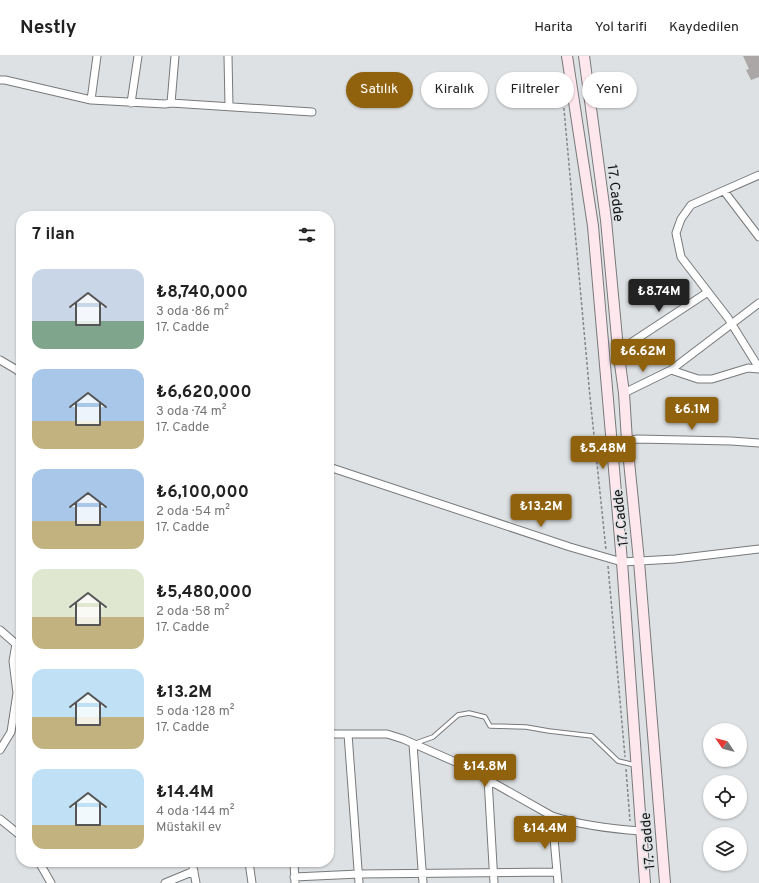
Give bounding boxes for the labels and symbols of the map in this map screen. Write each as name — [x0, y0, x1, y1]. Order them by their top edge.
street label: 17. Cadde — [603, 164, 626, 223]
pin: ₺8.74M — [626, 279, 692, 313]
pin: ₺6.62M — [610, 339, 676, 373]
pin: ₺6.1M — [664, 397, 720, 431]
pin: ₺5.48M — [570, 436, 636, 470]
street label: 17. Cadde — [610, 488, 633, 547]
pin: ₺13.2M — [508, 494, 574, 528]
north arrow — [703, 723, 747, 767]
pin: ₺14.8M — [452, 754, 518, 788]
street label: 17. Cadde — [638, 812, 659, 870]
pin: ₺14.4M — [512, 816, 578, 850]

